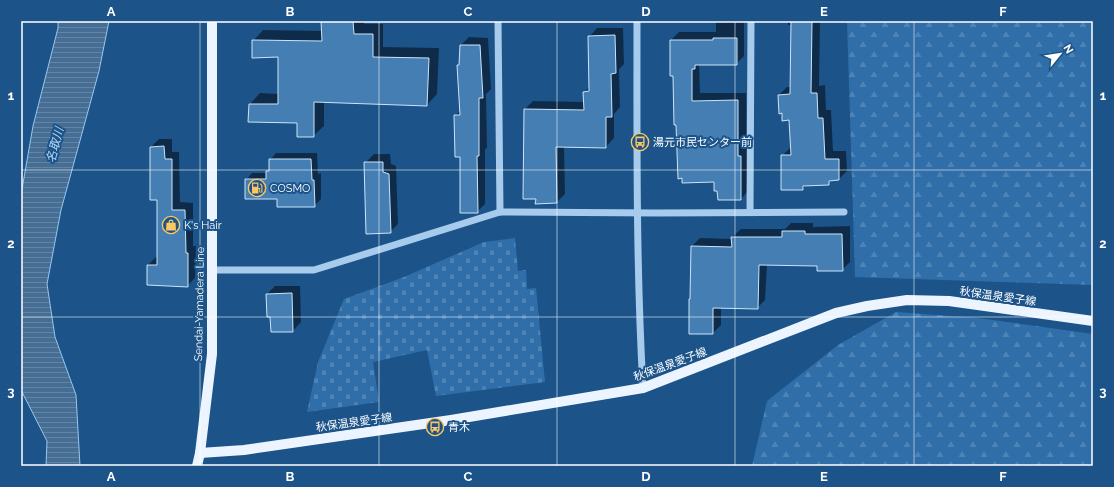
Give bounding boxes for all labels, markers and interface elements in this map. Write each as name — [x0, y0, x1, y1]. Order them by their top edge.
text: A — [107, 4, 116, 19]
text: B — [286, 4, 295, 19]
text: C — [464, 4, 473, 19]
text: D — [641, 4, 651, 19]
text: E — [820, 4, 828, 19]
text: F — [999, 4, 1007, 19]
north arrow — [1040, 34, 1080, 74]
text: N — [1060, 42, 1076, 56]
text: 1 — [8, 88, 15, 103]
text: 1 — [1100, 88, 1107, 103]
water label: 名取川 — [44, 124, 67, 164]
bus stop icon: 湯元市民センター前 — [630, 132, 650, 152]
place label: 湯元市民センター前 — [653, 136, 752, 149]
fuel station icon: COSMO — [247, 178, 267, 198]
place label: COSMO — [270, 182, 310, 195]
shop icon: K's Hair — [161, 215, 181, 235]
place label: K's Hair — [184, 219, 222, 232]
text: 2 — [7, 236, 15, 251]
text: 2 — [1099, 236, 1107, 251]
street label: Sendai-Yamadera Line — [192, 246, 207, 361]
street label: 秋保温泉愛子線 — [959, 285, 1037, 308]
street label: 秋保温泉愛子線 — [632, 345, 709, 384]
text: 3 — [7, 384, 15, 399]
text: 3 — [1099, 384, 1107, 399]
street label: 秋保温泉愛子線 — [315, 411, 393, 434]
bus stop icon: 青木 — [425, 417, 445, 437]
place label: 青木 — [448, 421, 470, 434]
text: A — [107, 469, 116, 484]
text: B — [286, 469, 295, 484]
text: C — [464, 469, 473, 484]
text: D — [641, 469, 651, 484]
text: E — [820, 469, 828, 484]
text: F — [999, 469, 1007, 484]

